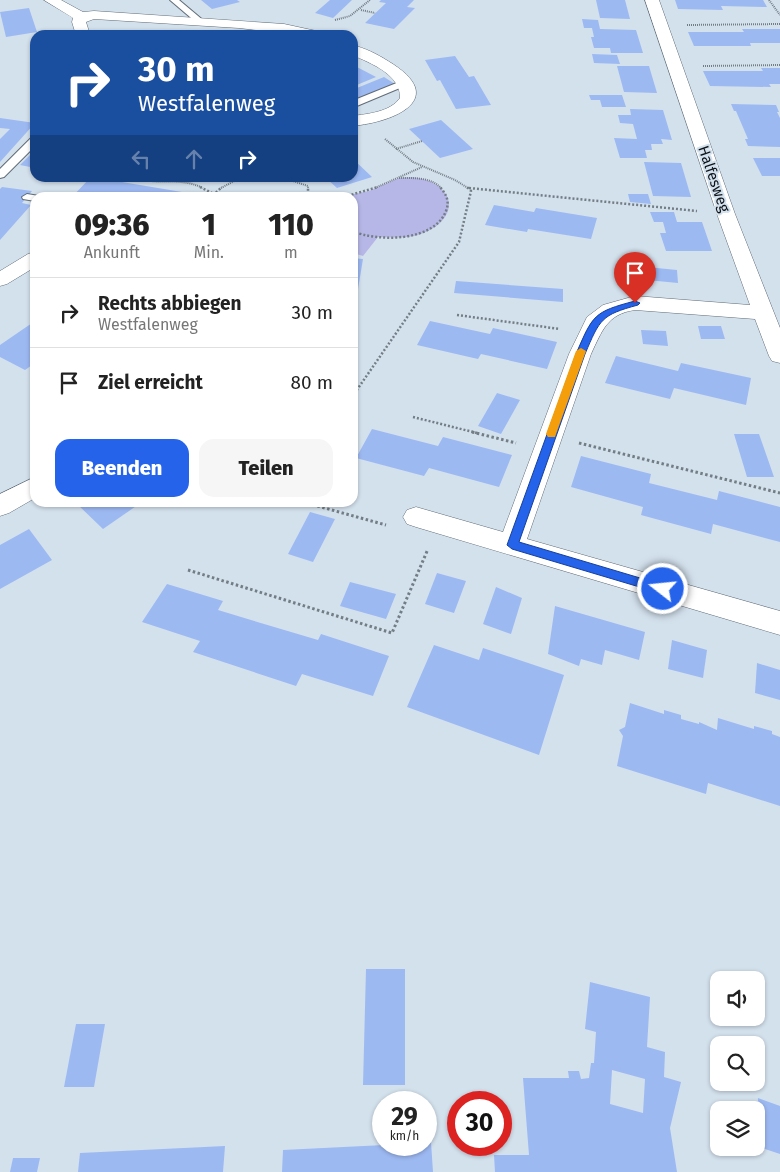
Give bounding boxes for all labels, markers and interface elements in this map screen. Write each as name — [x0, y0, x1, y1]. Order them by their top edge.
text: 30 m — [138, 48, 215, 90]
icon: right — [55, 50, 120, 115]
text: Westfalenweg — [138, 90, 275, 117]
street label: Halfesweg — [694, 143, 734, 215]
icon: left — [127, 145, 155, 173]
icon: ahead — [180, 145, 208, 173]
icon: right — [233, 145, 261, 173]
text: 09:36 — [74, 207, 150, 243]
text: 1 — [202, 207, 216, 243]
text: 110 — [268, 207, 314, 243]
text: Ankunft — [84, 243, 140, 262]
text: Min. — [194, 243, 224, 262]
text: m — [284, 243, 298, 262]
pin — [614, 252, 656, 303]
icon: arrive — [621, 259, 649, 287]
text: Rechts abbiegen — [98, 292, 241, 315]
icon: right — [55, 299, 83, 327]
text: 30 m — [292, 301, 333, 324]
text: Westfalenweg — [98, 315, 198, 334]
icon: arrive — [55, 369, 83, 397]
text: Ziel erreicht — [98, 371, 203, 394]
text: 80 m — [291, 371, 333, 394]
button: Beenden — [55, 439, 189, 497]
button: Teilen — [199, 439, 333, 497]
position arrow — [636, 562, 688, 614]
map controls — [710, 971, 765, 1156]
button: sound — [710, 971, 765, 1026]
button: search — [710, 1036, 765, 1091]
speed limit sign: 30 — [447, 1091, 512, 1156]
button: layers — [710, 1101, 765, 1156]
text: 29 — [391, 1102, 418, 1132]
text: km/h — [390, 1129, 419, 1143]

